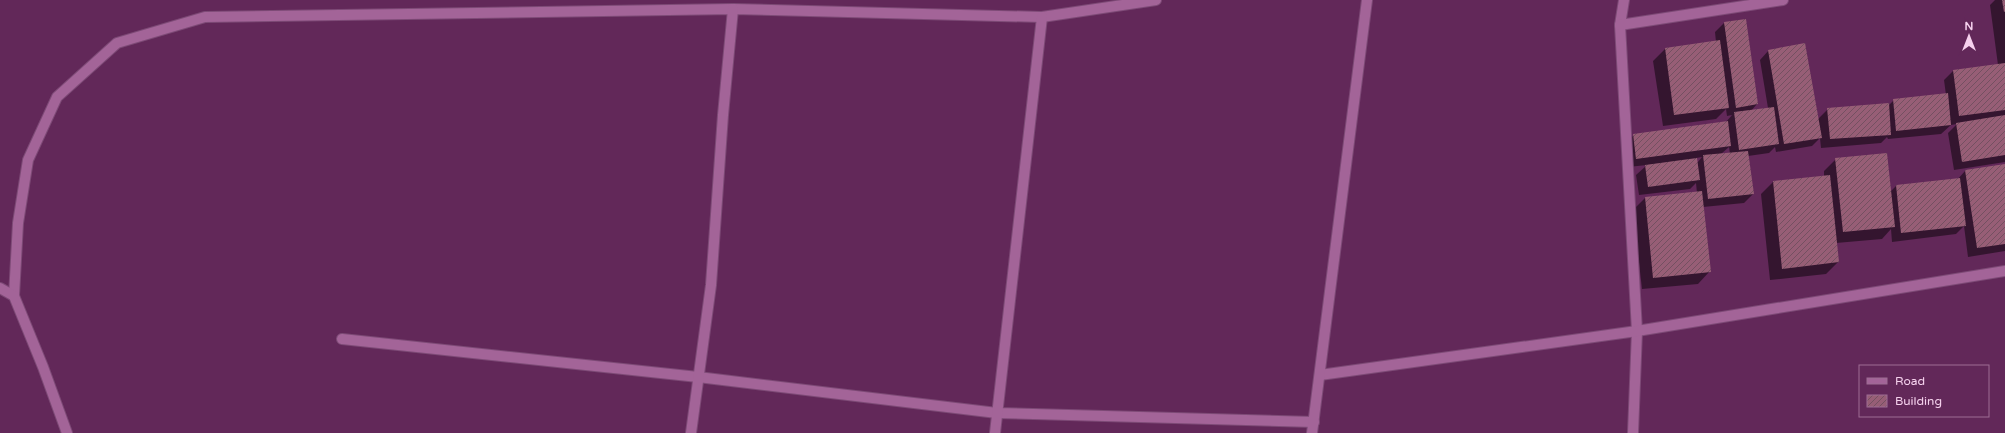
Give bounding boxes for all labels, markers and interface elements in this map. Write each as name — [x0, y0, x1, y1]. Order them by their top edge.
north arrow — [1949, 16, 1989, 56]
text: N — [1965, 20, 1973, 33]
legend — [1859, 365, 1989, 417]
text: Road — [1895, 374, 1925, 388]
text: Building — [1895, 394, 1942, 408]

